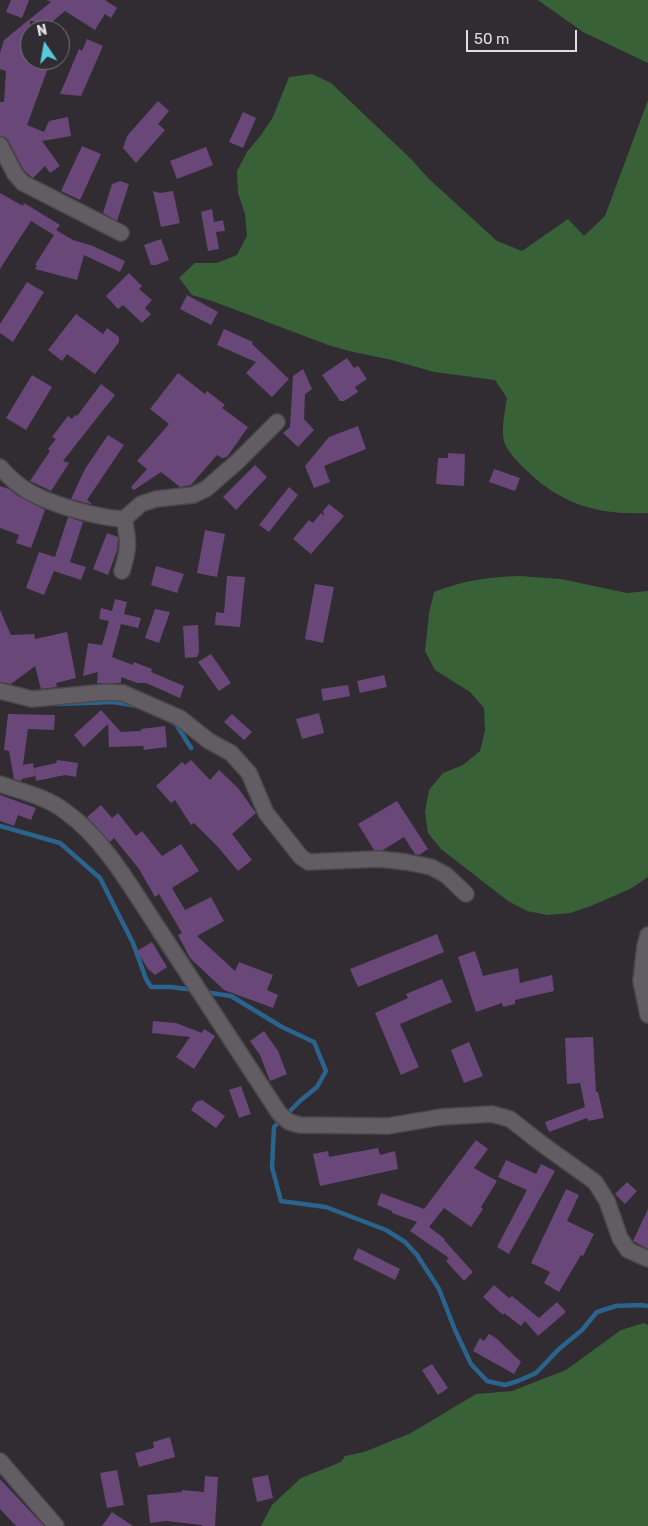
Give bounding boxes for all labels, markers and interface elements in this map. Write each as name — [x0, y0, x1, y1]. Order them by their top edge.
north arrow — [20, 20, 70, 70]
scale bar — [468, 20, 579, 52]
text: N — [35, 21, 49, 40]
text: 50 m — [474, 30, 509, 48]

